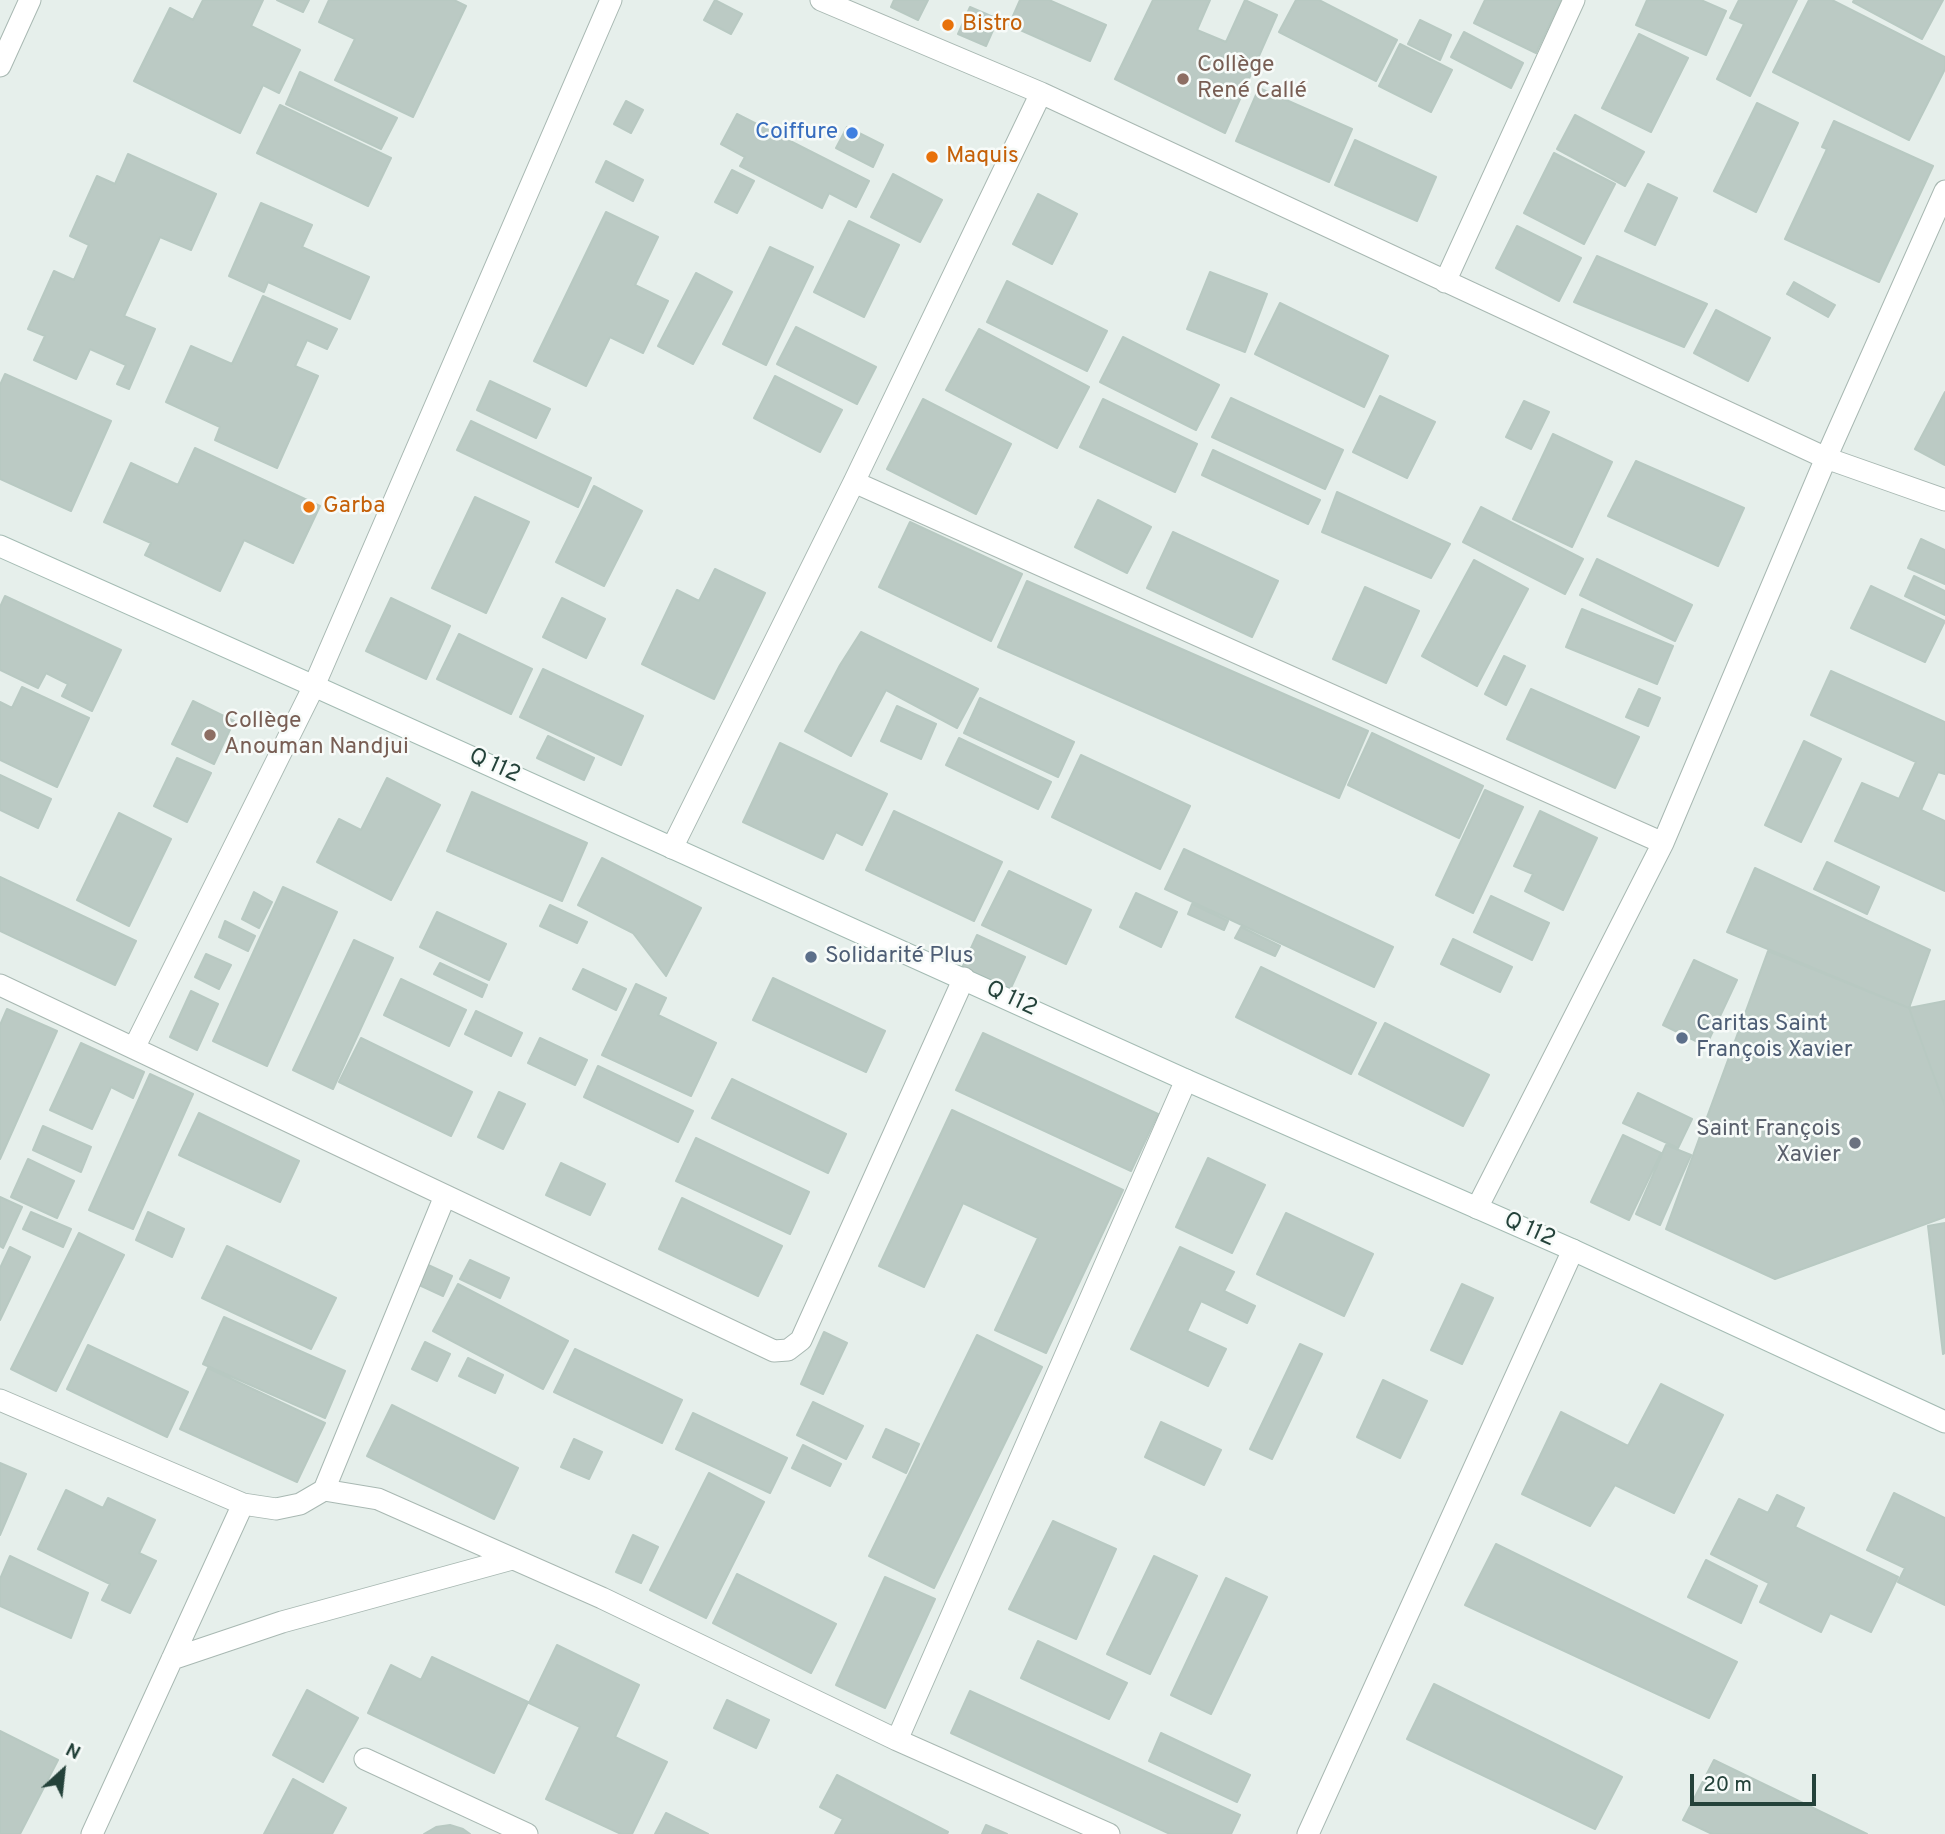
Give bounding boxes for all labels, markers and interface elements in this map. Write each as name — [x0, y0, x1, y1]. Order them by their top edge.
place label: Bistro — [962, 11, 1022, 39]
marker: Bistro — [940, 17, 956, 33]
place label: Collège René Callé — [1197, 52, 1307, 106]
marker: Collège René Callé — [1175, 71, 1191, 87]
place label: Coiffure — [755, 119, 838, 147]
marker: Coiffure — [844, 125, 860, 141]
place label: Maquis — [946, 143, 1019, 171]
marker: Maquis — [924, 149, 940, 165]
place label: Garba — [323, 493, 385, 521]
marker: Garba — [301, 499, 317, 515]
place label: Collège Anouman Nandjui — [224, 708, 409, 762]
marker: Collège Anouman Nandjui — [202, 727, 218, 743]
street label: Q 112 — [464, 744, 524, 790]
place label: Solidarité Plus — [825, 943, 974, 971]
marker: Solidarité Plus — [803, 949, 819, 965]
street label: Q 112 — [981, 976, 1041, 1024]
place label: Caritas Saint François Xavier — [1696, 1011, 1853, 1065]
marker: Caritas Saint François Xavier — [1674, 1030, 1690, 1046]
place label: Saint François Xavier — [1696, 1116, 1841, 1170]
marker: Saint François Xavier — [1847, 1135, 1863, 1151]
street label: Q 112 — [1499, 1208, 1559, 1254]
north arrow — [28, 1736, 98, 1806]
text: N — [61, 1738, 84, 1766]
scale bar — [1693, 1760, 1819, 1804]
text: 20 m — [1703, 1772, 1752, 1799]

